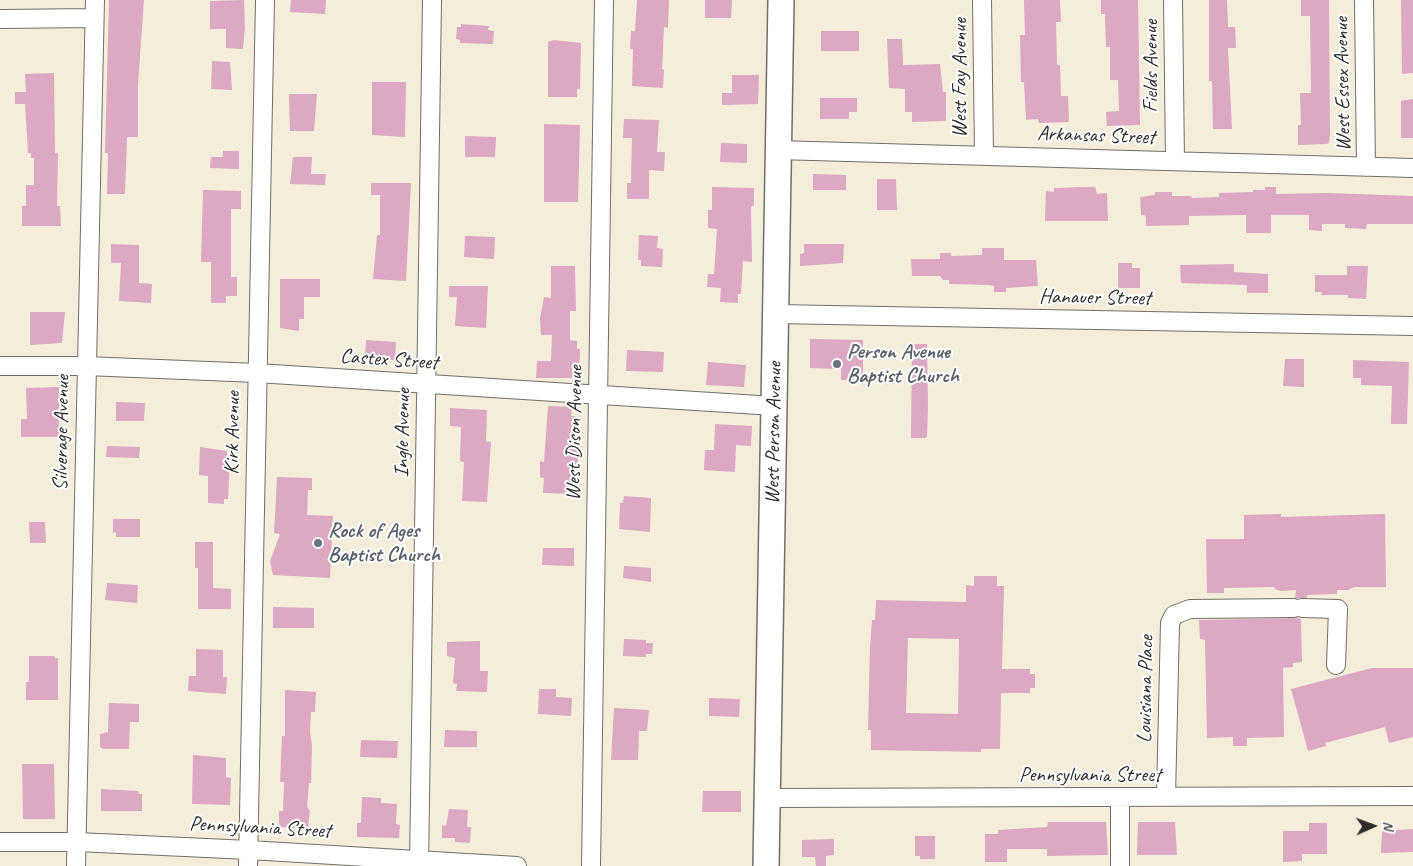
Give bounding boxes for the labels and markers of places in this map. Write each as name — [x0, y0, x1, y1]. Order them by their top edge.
place label: Person Avenue Baptist Church — [847, 339, 959, 389]
marker: Person Avenue Baptist Church — [831, 358, 843, 370]
place label: Rock of Ages Baptist Church — [328, 518, 440, 568]
marker: Rock of Ages Baptist Church — [312, 537, 324, 549]

